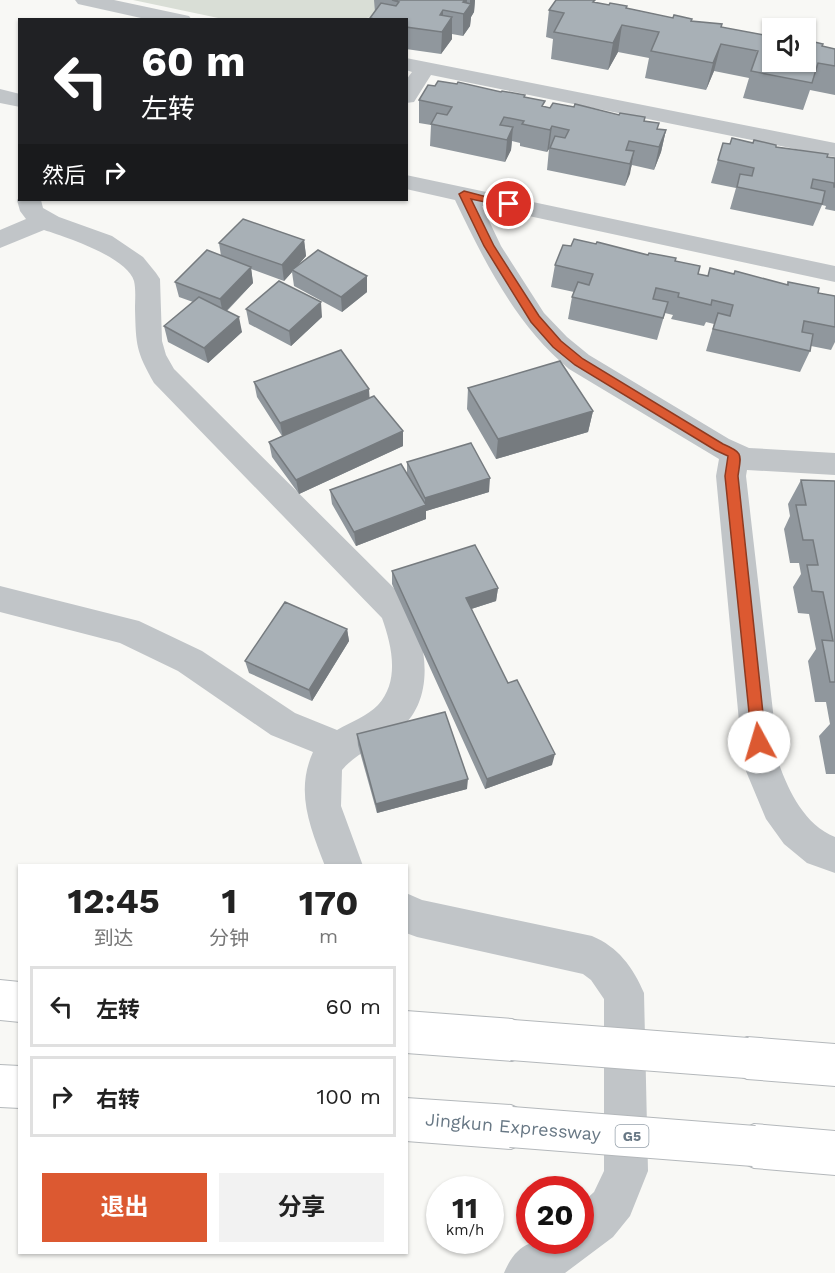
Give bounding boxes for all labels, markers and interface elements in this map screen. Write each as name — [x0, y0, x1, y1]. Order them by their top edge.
map controls — [762, 18, 816, 72]
button: sound — [762, 18, 816, 72]
text: 60 m — [141, 37, 245, 86]
icon: left — [42, 42, 120, 120]
text: 左转 — [141, 93, 195, 125]
icon: right — [98, 156, 131, 189]
text: 然后 — [42, 163, 86, 188]
pin — [483, 178, 534, 229]
icon: arrive — [492, 187, 525, 220]
position arrow — [727, 710, 791, 774]
text: 12:45 — [68, 880, 160, 922]
text: 1 — [221, 880, 237, 922]
text: 170 — [299, 882, 358, 924]
text: m — [319, 924, 338, 948]
text: 到达 — [94, 926, 134, 950]
text: 分钟 — [209, 926, 249, 950]
icon: left — [45, 990, 78, 1023]
text: 60 m — [325, 994, 381, 1019]
text: 左转 — [96, 997, 140, 1022]
icon: right — [45, 1080, 78, 1113]
text: 100 m — [317, 1084, 381, 1109]
text: 右转 — [96, 1087, 140, 1112]
street label: Jingkun Expressway — [424, 1108, 602, 1145]
road number: G5 — [616, 1125, 648, 1147]
button: 退出 — [42, 1173, 207, 1242]
button: 分享 — [219, 1173, 384, 1242]
speed limit sign: 20 — [516, 1176, 594, 1254]
text: 11 — [452, 1190, 478, 1225]
text: km/h — [446, 1221, 484, 1239]

